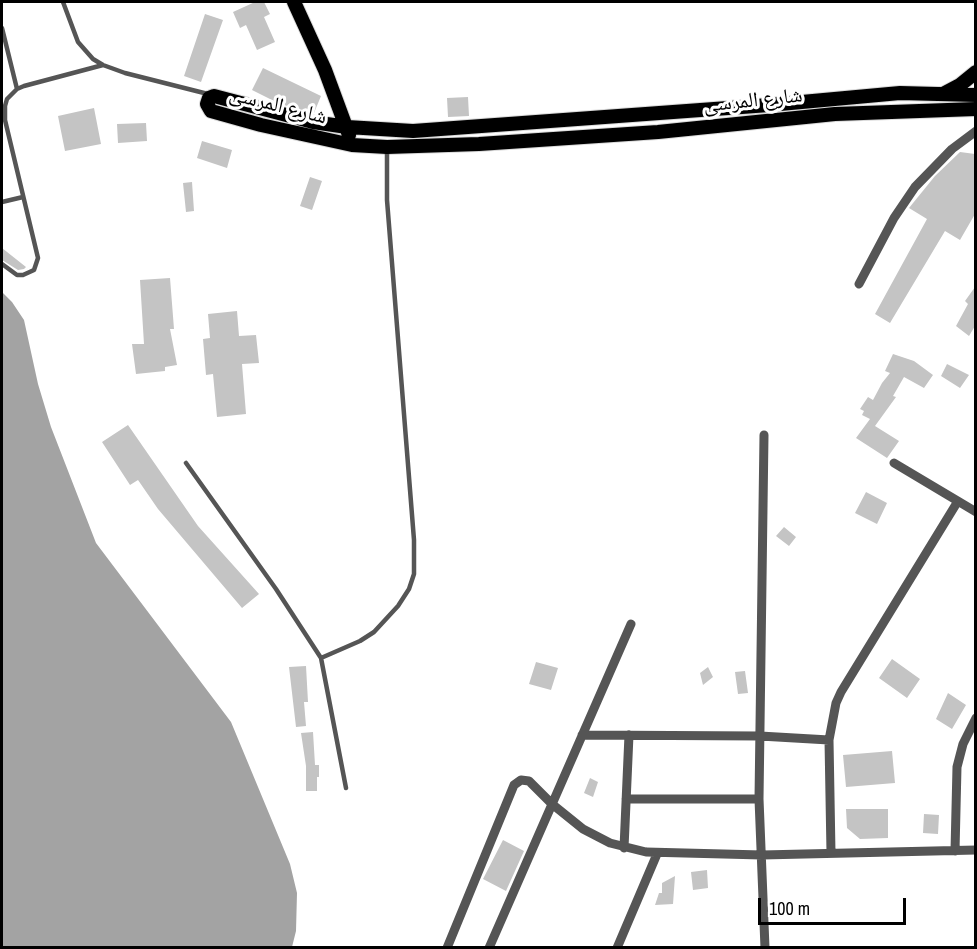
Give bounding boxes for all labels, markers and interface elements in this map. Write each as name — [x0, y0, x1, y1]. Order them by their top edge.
street label: شارع المرسى — [227, 82, 329, 130]
street label: شارع المرسى — [702, 83, 804, 119]
scale bar — [761, 886, 910, 924]
text: 100 m — [769, 896, 810, 921]

